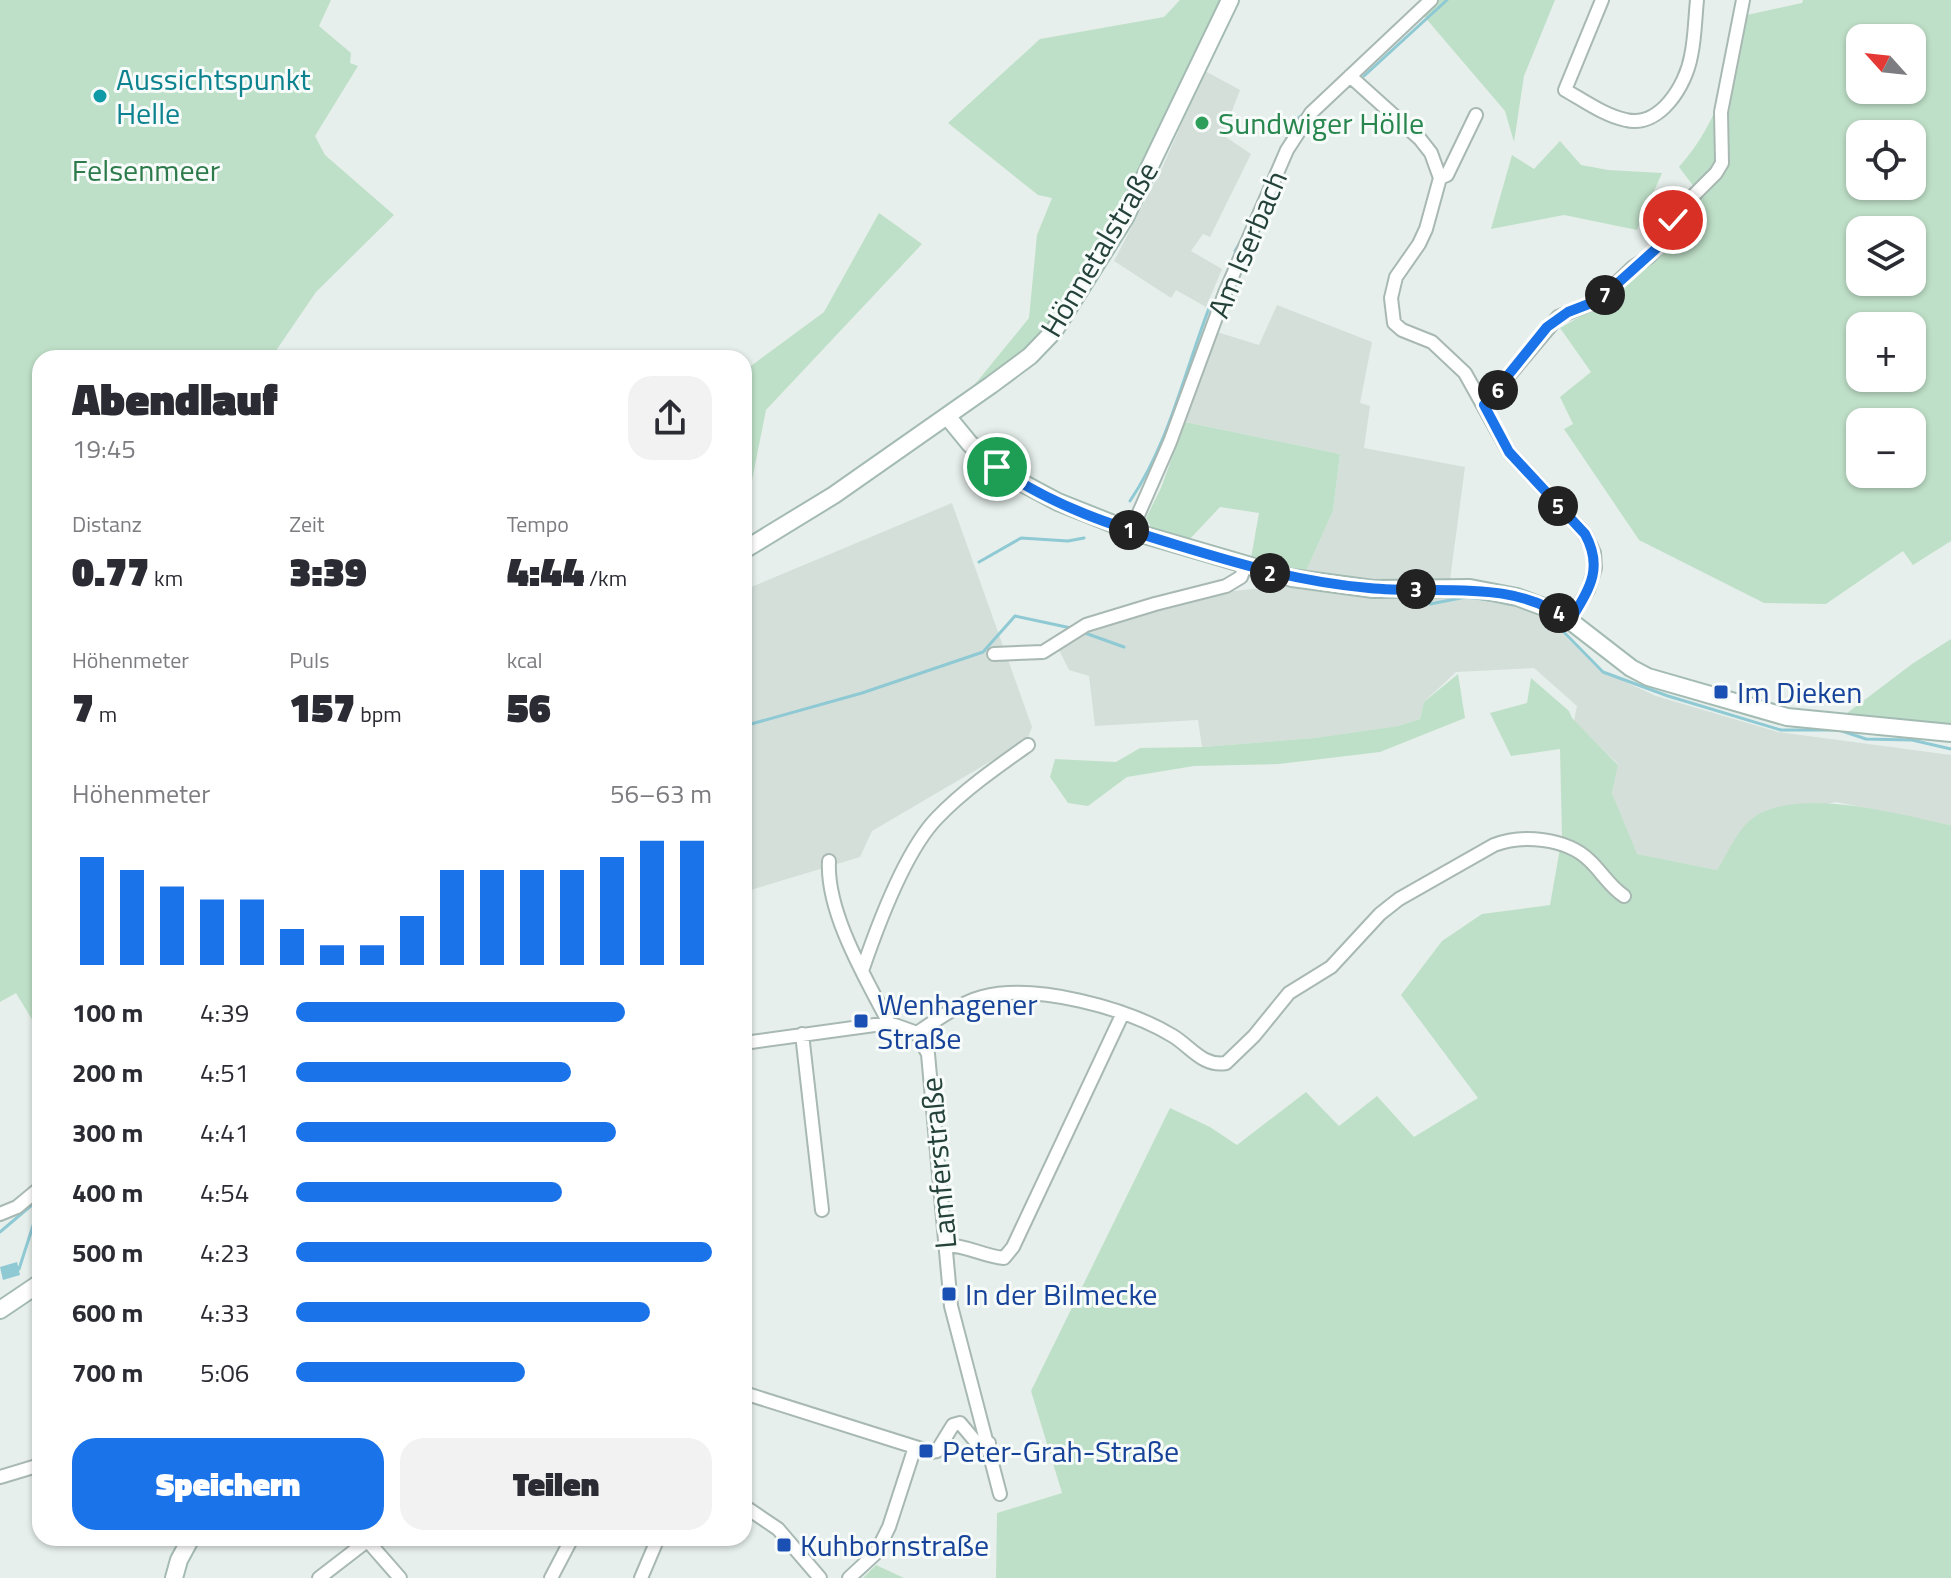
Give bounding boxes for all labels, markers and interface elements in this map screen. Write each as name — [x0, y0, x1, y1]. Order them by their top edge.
north arrow — [1846, 24, 1926, 104]
map controls — [1846, 24, 1926, 488]
place label: Aussichtspunkt Helle — [116, 56, 311, 136]
marker: Aussichtspunkt Helle — [91, 87, 109, 105]
place label: Sundwiger Hölle — [1218, 100, 1424, 146]
marker: Sundwiger Hölle — [1193, 114, 1211, 132]
button: locate — [1846, 120, 1926, 200]
park label: Felsenmeer — [72, 147, 220, 193]
street label: Hönnetalstraße — [1028, 152, 1170, 346]
street label: Am Iserbach — [1195, 163, 1299, 325]
pin — [1639, 186, 1707, 254]
icon: check — [1651, 198, 1695, 242]
button: layers — [1846, 216, 1926, 296]
pin: 7 — [1585, 275, 1625, 315]
text: 7 — [1599, 278, 1611, 312]
button: + — [1846, 312, 1926, 392]
text: Abendlauf — [72, 365, 278, 432]
pin: 6 — [1478, 370, 1518, 410]
text: 6 — [1492, 373, 1504, 407]
button: share — [628, 376, 712, 460]
button: − — [1846, 408, 1926, 488]
text: 19:45 — [72, 429, 136, 468]
pin — [963, 433, 1031, 501]
icon: arrive — [975, 445, 1019, 489]
pin: 5 — [1538, 486, 1578, 526]
text: 5 — [1552, 489, 1564, 523]
text: Distanz — [72, 507, 142, 541]
text: Zeit — [289, 507, 325, 541]
text: Tempo — [507, 507, 569, 541]
pin: 1 — [1109, 510, 1149, 550]
text: 1 — [1123, 513, 1135, 547]
text: 0.77 — [72, 541, 149, 602]
text: 3:39 — [289, 541, 367, 602]
text: 4:44 — [507, 541, 584, 602]
pin: 2 — [1250, 553, 1290, 593]
text: 2 — [1264, 556, 1276, 590]
text: km — [149, 561, 183, 595]
text: /km — [584, 561, 627, 595]
pin: 3 — [1396, 569, 1436, 609]
text: 3 — [1410, 572, 1422, 606]
pin: 4 — [1539, 593, 1579, 633]
text: 4 — [1553, 596, 1565, 630]
text: Höhenmeter — [72, 643, 189, 677]
text: Puls — [289, 643, 329, 677]
text: kcal — [507, 643, 543, 677]
place label: Im Dieken — [1737, 669, 1862, 715]
text: 7 — [72, 677, 94, 738]
text: 157 — [289, 677, 355, 738]
text: 56 — [507, 677, 551, 738]
marker: Im Dieken — [1712, 683, 1730, 701]
text: m — [94, 697, 117, 731]
text: bpm — [355, 697, 402, 731]
text: Höhenmeter — [72, 774, 210, 813]
text: 56–63 m — [610, 774, 712, 813]
place label: Wenhagener Straße — [877, 981, 1038, 1061]
text: 100 m — [72, 993, 143, 1032]
text: 4:39 — [200, 993, 249, 1032]
marker: Wenhagener Straße — [852, 1012, 870, 1030]
text: 200 m — [72, 1053, 143, 1092]
text: 4:51 — [200, 1053, 249, 1092]
street label: Lamferstraße — [908, 1075, 968, 1251]
text: 300 m — [72, 1113, 143, 1152]
text: 4:41 — [200, 1113, 249, 1152]
text: 400 m — [72, 1173, 143, 1212]
text: 4:54 — [200, 1173, 249, 1212]
text: 500 m — [72, 1233, 143, 1272]
text: 4:23 — [200, 1233, 249, 1272]
place label: In der Bilmecke — [965, 1271, 1158, 1317]
marker: In der Bilmecke — [940, 1285, 958, 1303]
text: 600 m — [72, 1293, 143, 1332]
text: 4:33 — [200, 1293, 249, 1332]
text: 700 m — [72, 1353, 143, 1392]
text: 5:06 — [200, 1353, 249, 1392]
place label: Peter-Grah-Straße — [942, 1428, 1179, 1474]
button: Speichern — [72, 1438, 384, 1530]
button: Teilen — [400, 1438, 712, 1530]
marker: Peter-Grah-Straße — [917, 1442, 935, 1460]
place label: Kuhbornstraße — [800, 1522, 989, 1568]
marker: Kuhbornstraße — [775, 1536, 793, 1554]

